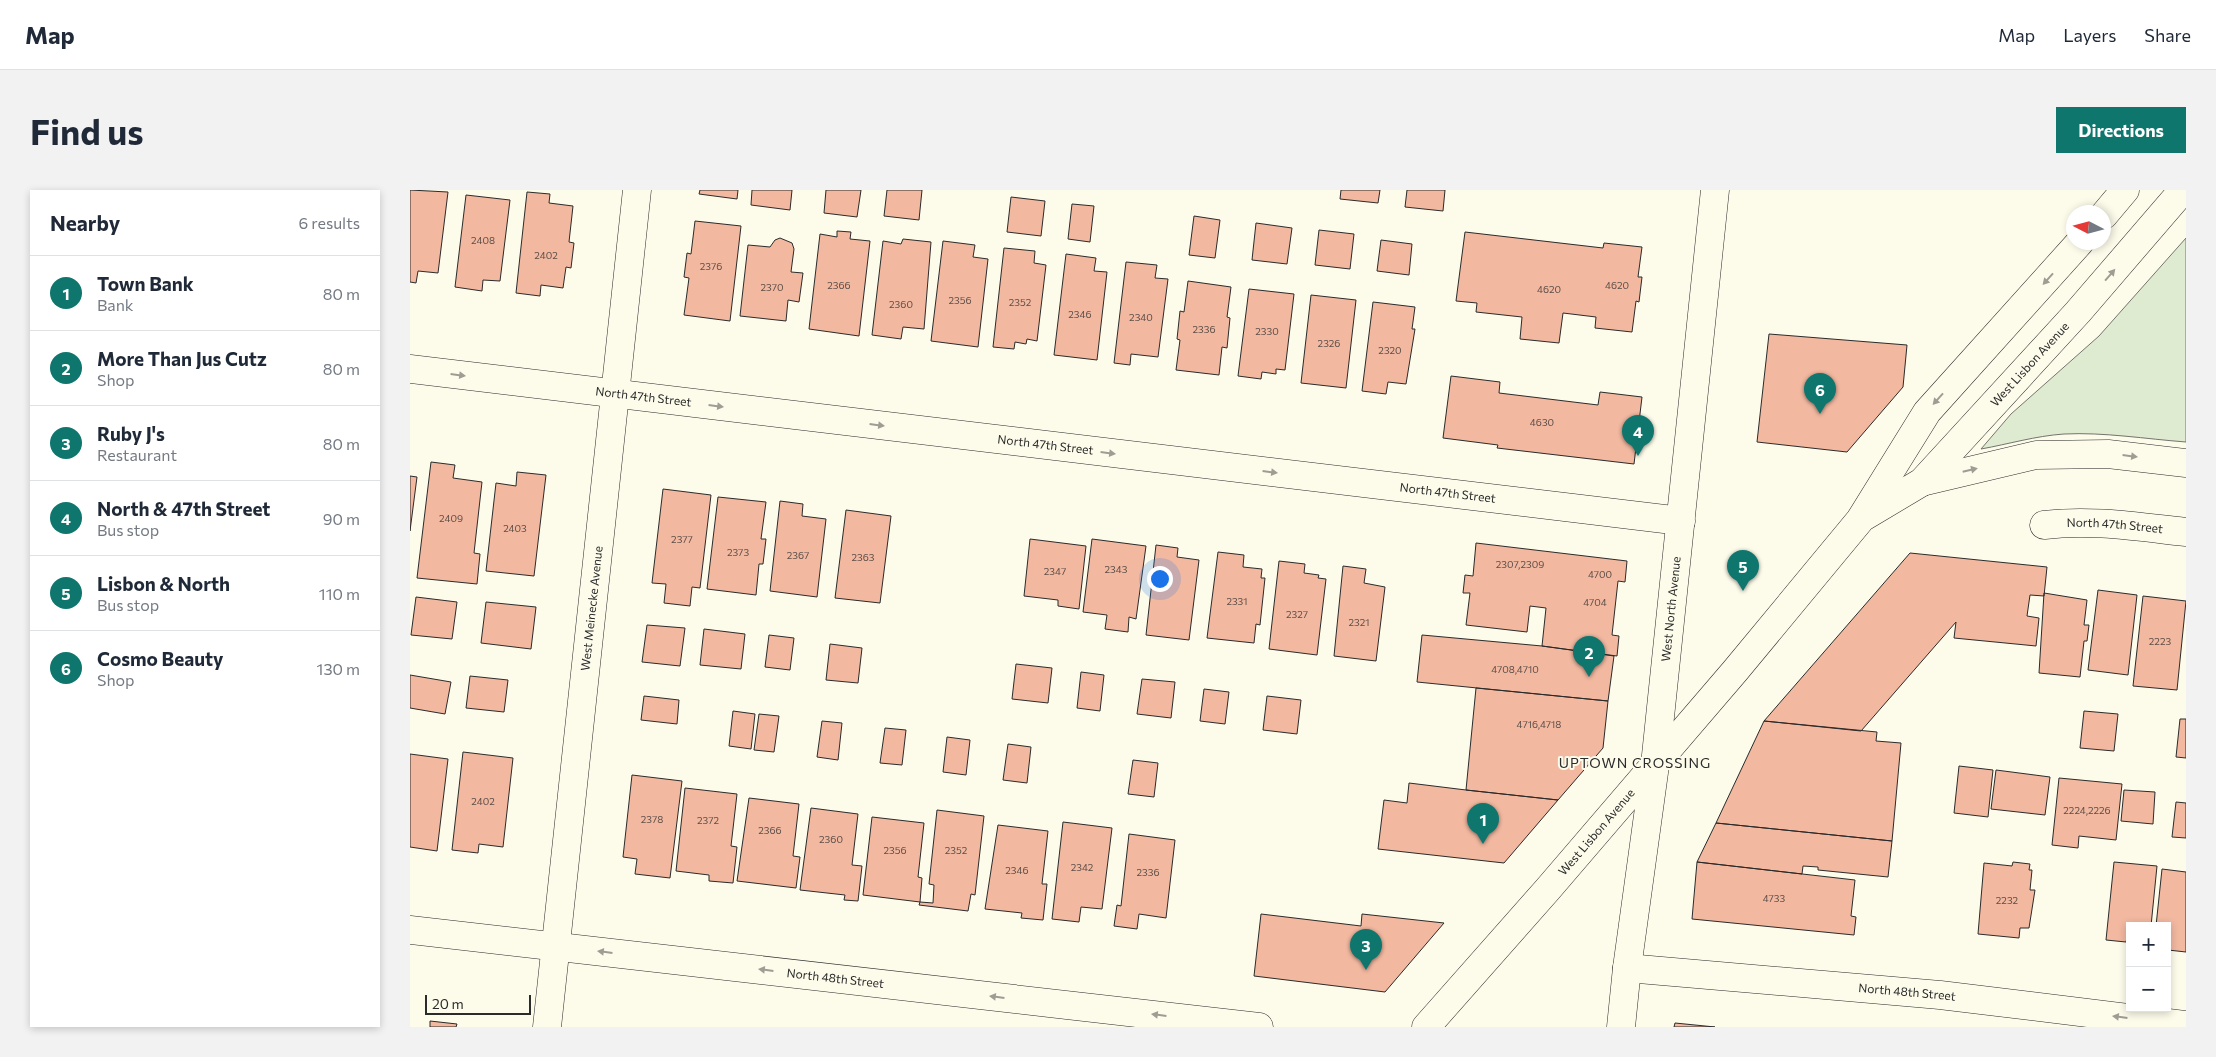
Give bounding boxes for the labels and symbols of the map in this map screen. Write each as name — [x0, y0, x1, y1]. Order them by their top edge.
north arrow — [2066, 205, 2111, 250]
house number: 2408 — [471, 234, 495, 246]
house number: 2402 — [534, 249, 558, 261]
house number: 2376 — [700, 260, 722, 272]
one-way arrow — [2104, 268, 2115, 281]
one-way arrow — [2042, 273, 2054, 285]
house number: 2366 — [827, 279, 851, 291]
house number: 4620 — [1605, 279, 1629, 291]
house number: 2370 — [761, 281, 784, 293]
house number: 4620 — [1537, 283, 1561, 295]
house number: 2356 — [948, 294, 972, 306]
house number: 2352 — [1009, 296, 1032, 308]
house number: 2360 — [889, 298, 913, 310]
house number: 2346 — [1068, 308, 1092, 320]
house number: 2340 — [1129, 311, 1153, 323]
street label: West Lisbon Avenue — [1987, 319, 2071, 409]
house number: 2336 — [1193, 323, 1216, 335]
house number: 2330 — [1255, 325, 1279, 337]
house number: 2326 — [1318, 337, 1340, 349]
house number: 2320 — [1378, 344, 1402, 356]
one-way arrow — [451, 371, 467, 379]
pin: 6 — [1804, 373, 1836, 414]
street label: North 47th Street — [595, 383, 692, 409]
one-way arrow — [1933, 393, 1944, 406]
one-way arrow — [708, 402, 724, 410]
pin: 4 — [1622, 415, 1654, 456]
house number: 4630 — [1530, 416, 1554, 428]
one-way arrow — [870, 421, 886, 429]
street label: North 47th Street — [997, 431, 1094, 457]
one-way arrow — [1101, 449, 1117, 457]
one-way arrow — [2123, 452, 2139, 460]
one-way arrow — [1962, 466, 1977, 474]
one-way arrow — [1262, 468, 1278, 476]
street label: North 47th Street — [1399, 479, 1497, 505]
house number: 2409 — [439, 512, 463, 524]
street label: North 47th Street — [2066, 515, 2164, 535]
house number: 2403 — [503, 522, 527, 534]
house number: 2377 — [671, 533, 693, 545]
street label: West Meinecke Avenue — [577, 545, 605, 671]
house number: 2373 — [727, 546, 749, 558]
house number: 2367 — [787, 549, 809, 561]
pin: 5 — [1727, 550, 1759, 591]
house number: 2363 — [852, 551, 875, 563]
street label: West North Avenue — [1658, 556, 1683, 662]
house number: 2307,2309 — [1496, 558, 1544, 570]
house number: 2343 — [1105, 563, 1128, 575]
house number: 2347 — [1044, 565, 1066, 577]
your location — [1147, 566, 1173, 592]
house number: 4700 — [1588, 568, 1612, 580]
house number: 2331 — [1226, 595, 1248, 607]
house number: 4704 — [1583, 596, 1607, 608]
house number: 2327 — [1286, 608, 1308, 620]
house number: 2321 — [1348, 616, 1370, 628]
house number: 2223 — [2149, 635, 2171, 647]
pin: 2 — [1573, 636, 1605, 677]
house number: 4708,4710 — [1491, 663, 1539, 675]
house number: 4716,4718 — [1517, 718, 1561, 730]
district label: UPTOWN CROSSING — [1559, 754, 1711, 771]
street label: West Lisbon Avenue — [1555, 785, 1637, 878]
house number: 2402 — [471, 795, 495, 807]
pin: 1 — [1467, 803, 1499, 844]
house number: 2224,2226 — [2063, 804, 2111, 816]
house number: 2378 — [641, 813, 663, 825]
house number: 2372 — [697, 814, 719, 826]
house number: 2366 — [758, 824, 782, 836]
house number: 2360 — [819, 833, 843, 845]
house number: 2356 — [883, 844, 907, 856]
house number: 2352 — [945, 844, 968, 856]
house number: 2342 — [1071, 861, 1094, 873]
house number: 2346 — [1005, 864, 1029, 876]
house number: 2336 — [1137, 866, 1160, 878]
house number: 4733 — [1763, 892, 1786, 904]
house number: 2232 — [1996, 894, 2019, 906]
pin: 3 — [1350, 929, 1382, 970]
one-way arrow — [597, 948, 613, 956]
street label: North 48th Street — [786, 965, 885, 990]
one-way arrow — [758, 966, 774, 974]
street label: North 48th Street — [1858, 980, 1957, 1003]
scale bar — [425, 992, 531, 1015]
one-way arrow — [989, 993, 1005, 1001]
one-way arrow — [1150, 1011, 1166, 1019]
one-way arrow — [2112, 1013, 2128, 1021]

